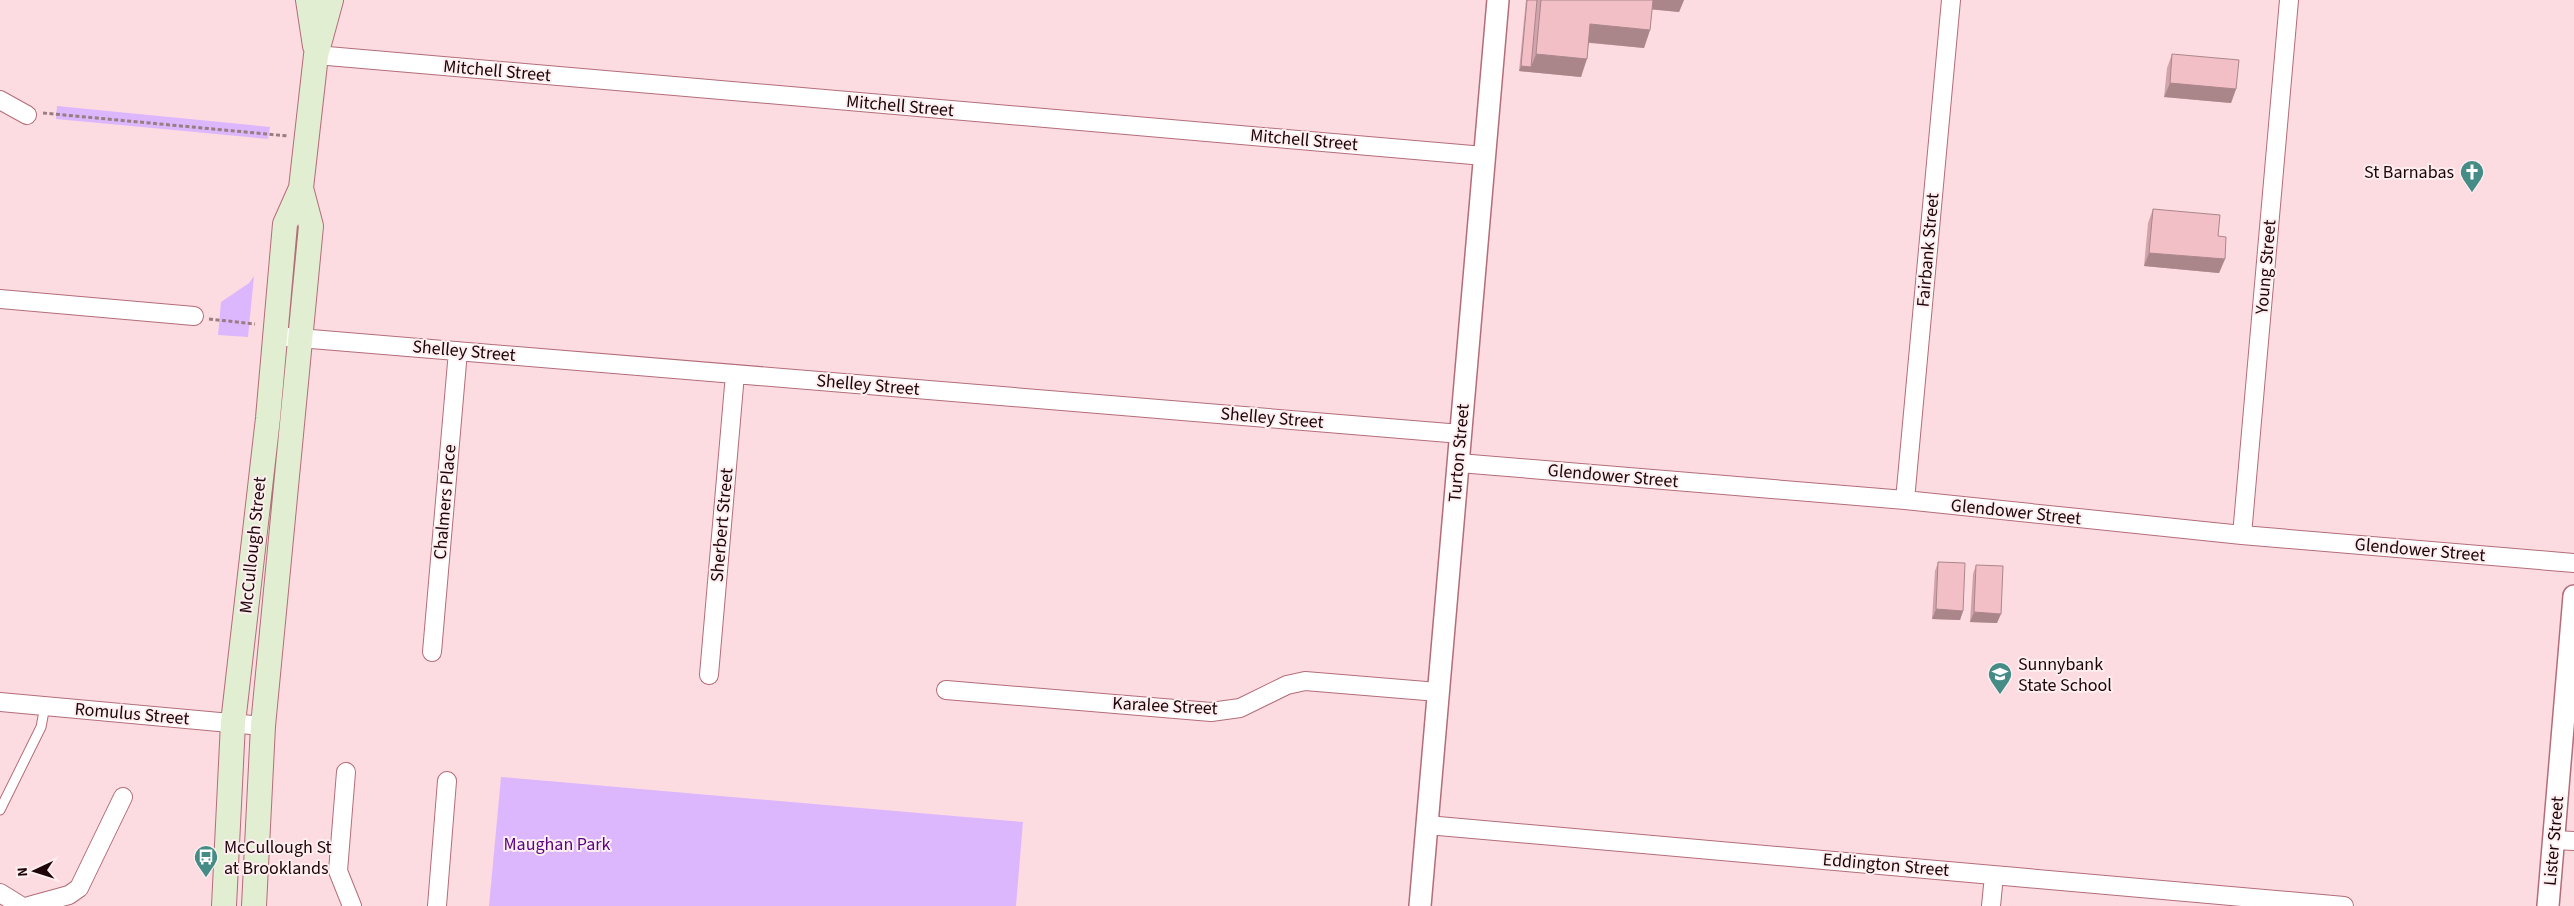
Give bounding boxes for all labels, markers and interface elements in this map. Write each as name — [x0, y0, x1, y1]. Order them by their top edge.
street label: Mitchell Street — [442, 54, 552, 88]
street label: Mitchell Street — [845, 89, 955, 123]
street label: Mitchell Street — [1249, 123, 1359, 157]
church icon: St Barnabas — [2459, 159, 2485, 193]
place label: St Barnabas — [2364, 160, 2454, 185]
street label: Fairbank Street — [1911, 192, 1945, 308]
street label: Young Street — [2249, 219, 2283, 316]
street label: Shelley Street — [411, 334, 517, 368]
street label: Shelley Street — [815, 368, 921, 402]
street label: Shelley Street — [1219, 401, 1325, 435]
street label: Turton Street — [1442, 403, 1476, 503]
street label: Chalmers Place — [428, 443, 462, 561]
street label: Glendower Street — [1547, 458, 1679, 494]
street label: Sherbert Street — [705, 467, 739, 583]
street label: McCullough Street — [233, 475, 273, 615]
street label: Glendower Street — [1950, 493, 2082, 531]
street label: Glendower Street — [2354, 532, 2486, 568]
place label: Sunnybank State School — [2018, 652, 2112, 698]
school or university icon: Sunnybank State School — [1987, 661, 2013, 695]
street label: Karalee Street — [1112, 691, 1218, 721]
street label: Romulus Street — [74, 697, 190, 731]
street label: Lister Street — [2538, 795, 2570, 887]
park label: Maughan Park — [504, 832, 611, 857]
place label: McCullough St at Brooklands — [224, 835, 332, 881]
bus stop icon: McCullough St at Brooklands — [193, 844, 219, 878]
north arrow — [10, 846, 60, 896]
street label: Eddington Street — [1822, 847, 1950, 883]
text: N — [13, 866, 33, 877]

